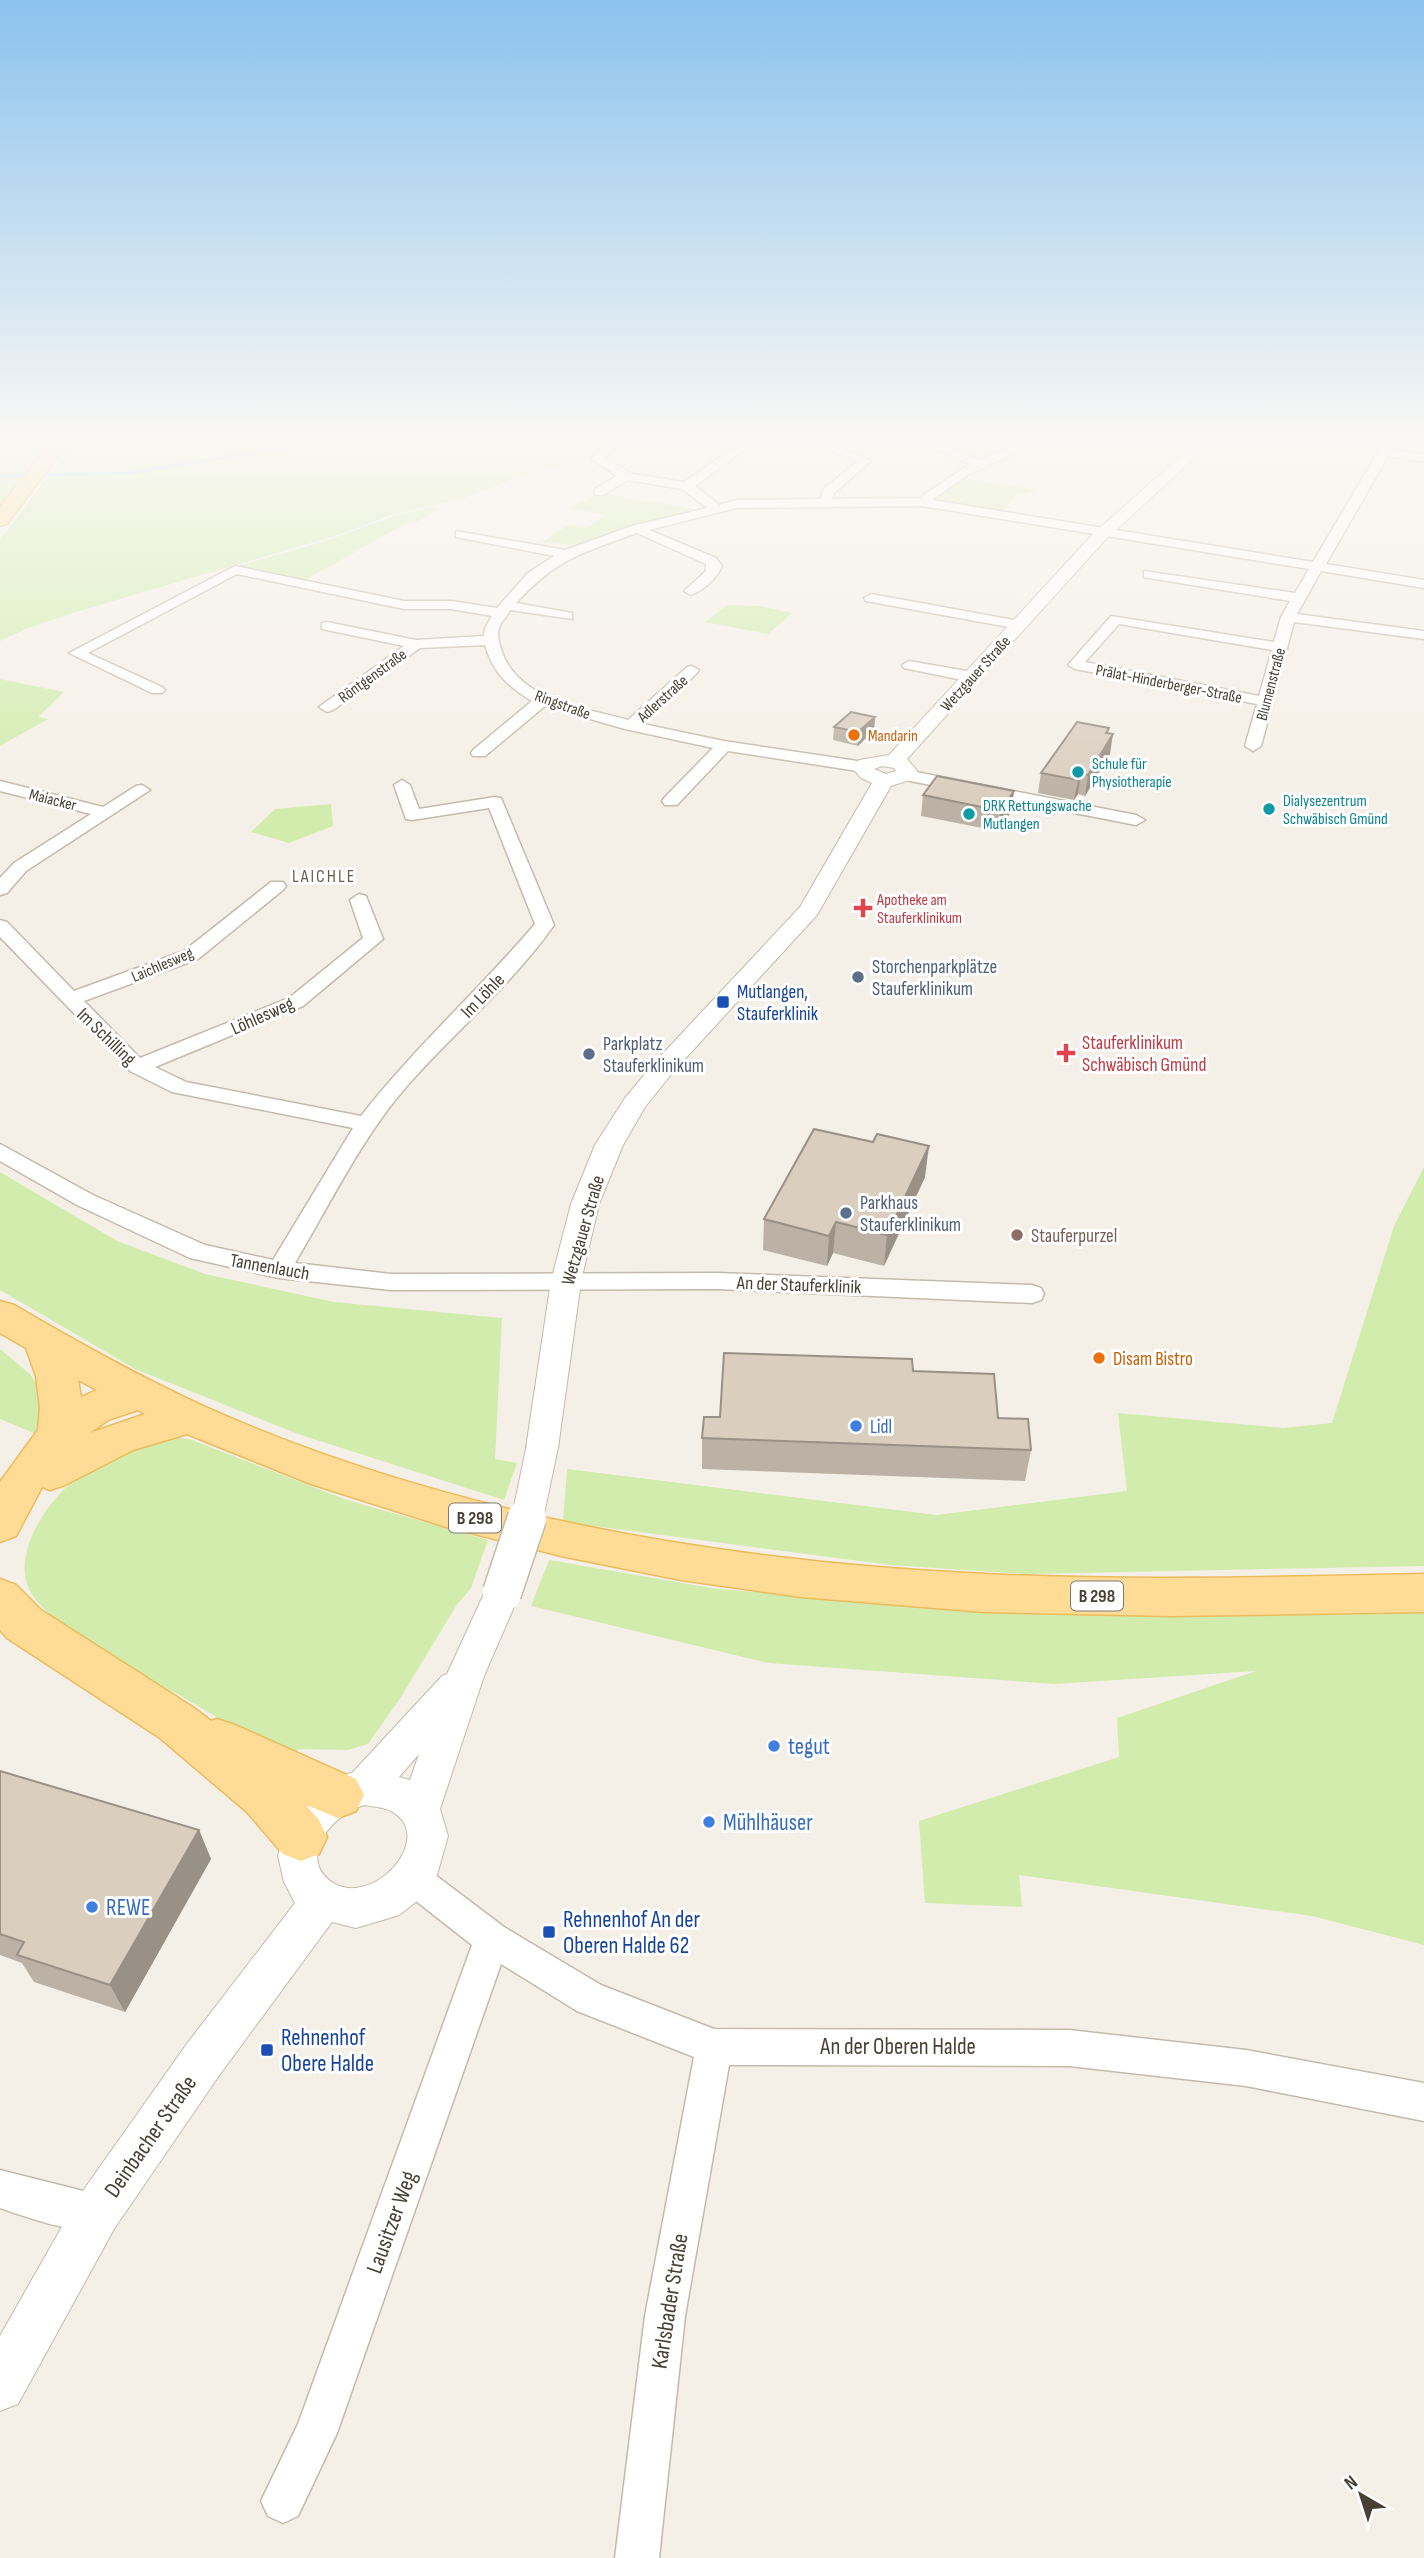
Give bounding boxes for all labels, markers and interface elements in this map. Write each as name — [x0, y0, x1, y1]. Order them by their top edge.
street label: Wetzgauer Straße — [937, 632, 1015, 716]
street label: Röntgenstraße — [335, 645, 411, 707]
street label: Blumenstraße — [1253, 646, 1290, 723]
street label: Prälat-Hinderberger-Straße — [1094, 661, 1243, 708]
street label: Adlerstraße — [633, 672, 692, 727]
street label: Ringstraße — [532, 687, 593, 724]
marker: Mandarin — [846, 727, 862, 743]
place label: Mandarin — [868, 727, 918, 746]
place label: Schule für Physiotherapie — [1092, 755, 1172, 792]
marker: Schule für Physiotherapie — [1070, 764, 1086, 780]
street label: Maiacker — [27, 785, 79, 816]
place label: Dialysezentrum Schwäbisch Gmünd — [1283, 792, 1388, 829]
place label: DRK Rettungswache Mutlangen — [983, 797, 1092, 834]
marker: Dialysezentrum Schwäbisch Gmünd — [1261, 801, 1277, 817]
marker: DRK Rettungswache Mutlangen — [961, 806, 977, 822]
district label: LAICHLE — [292, 866, 356, 887]
place label: Apotheke am Stauferklinikum — [876, 891, 962, 928]
marker: Apotheke am Stauferklinikum — [855, 900, 871, 916]
street label: Laichlesweg — [129, 944, 196, 987]
place label: Storchenparkplätze Stauferklinikum — [872, 956, 997, 1001]
street label: Im Löhle — [456, 969, 510, 1023]
marker: Storchenparkplätze Stauferklinikum — [850, 969, 866, 985]
place label: Mutlangen, Stauferklinik — [737, 981, 819, 1026]
street label: Löhlesweg — [227, 992, 298, 1040]
marker: Mutlangen, Stauferklinik — [715, 994, 731, 1010]
street label: Im Schilling — [72, 1003, 141, 1071]
place label: Stauferklinikum Schwäbisch Gmünd — [1082, 1032, 1206, 1077]
place label: Parkplatz Stauferklinikum — [603, 1033, 704, 1078]
marker: Stauferklinikum Schwäbisch Gmünd — [1056, 1043, 1076, 1063]
marker: Parkplatz Stauferklinikum — [581, 1046, 597, 1062]
street label: Wetzgauer Straße — [557, 1173, 610, 1288]
place label: Parkhaus Stauferklinikum — [860, 1192, 961, 1237]
marker: Parkhaus Stauferklinikum — [838, 1205, 854, 1221]
place label: Stauferpurzel — [1031, 1225, 1117, 1248]
marker: Stauferpurzel — [1009, 1227, 1025, 1243]
street label: Tannenlauch — [228, 1249, 311, 1286]
street label: An der Stauferklinik — [735, 1272, 862, 1299]
place label: Disam Bistro — [1113, 1348, 1193, 1371]
marker: Disam Bistro — [1091, 1350, 1107, 1366]
place label: Lidl — [870, 1416, 892, 1439]
marker: Lidl — [848, 1418, 864, 1434]
road number: B 298 — [449, 1504, 501, 1532]
road number: B 298 — [1071, 1582, 1123, 1610]
place label: tegut — [788, 1733, 830, 1761]
marker: tegut — [766, 1738, 782, 1754]
place label: Mühlhäuser — [723, 1809, 813, 1837]
marker: Mühlhäuser — [701, 1814, 717, 1830]
place label: REWE — [106, 1894, 151, 1922]
marker: REWE — [84, 1899, 100, 1915]
place label: Rehnenhof An der Oberen Halde 62 — [563, 1906, 701, 1960]
marker: Rehnenhof An der Oberen Halde 62 — [541, 1924, 557, 1940]
place label: Rehnenhof Obere Halde — [281, 2024, 374, 2078]
street label: An der Oberen Halde — [819, 2033, 976, 2061]
marker: Rehnenhof Obere Halde — [259, 2042, 275, 2058]
street label: Deinbacher Straße — [98, 2070, 203, 2203]
street label: Lausitzer Weg — [360, 2167, 423, 2277]
street label: Karlsbader Straße — [645, 2232, 695, 2371]
north arrow — [1326, 2460, 1396, 2530]
text: N — [1340, 2471, 1362, 2495]

